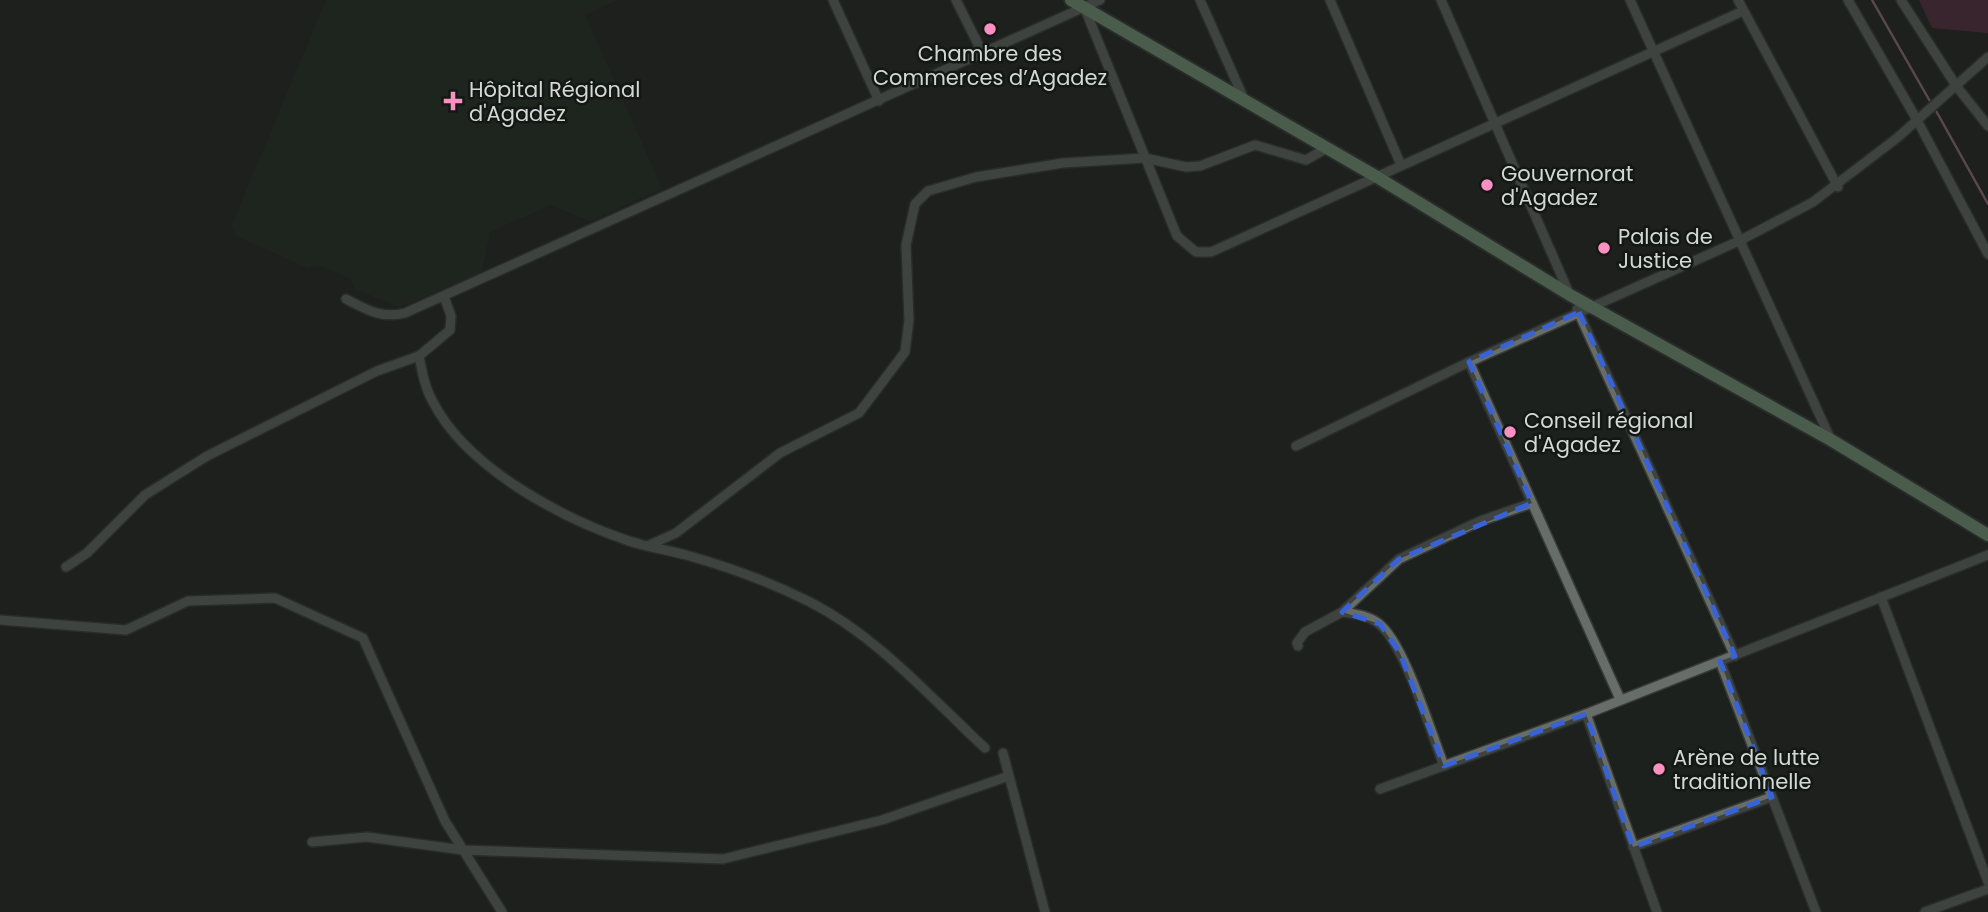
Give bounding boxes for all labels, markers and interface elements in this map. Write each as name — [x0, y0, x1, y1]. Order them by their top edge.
marker: Chambre des Commerces d’Agadez — [982, 21, 998, 37]
place label: Chambre des Commerces d’Agadez — [873, 39, 1107, 92]
place label: Hôpital Régional d'Agadez — [469, 75, 640, 128]
marker: Hôpital Régional d'Agadez — [443, 91, 463, 111]
place label: Gouvernorat d'Agadez — [1501, 159, 1633, 212]
marker: Gouvernorat d'Agadez — [1479, 177, 1495, 193]
place label: Palais de Justice — [1618, 222, 1713, 275]
marker: Palais de Justice — [1596, 240, 1612, 256]
place label: Conseil régional d'Agadez — [1524, 406, 1693, 459]
marker: Conseil régional d'Agadez — [1502, 424, 1518, 440]
place label: Arène de lutte traditionnelle — [1673, 743, 1820, 796]
marker: Arène de lutte traditionnelle — [1651, 761, 1667, 777]

